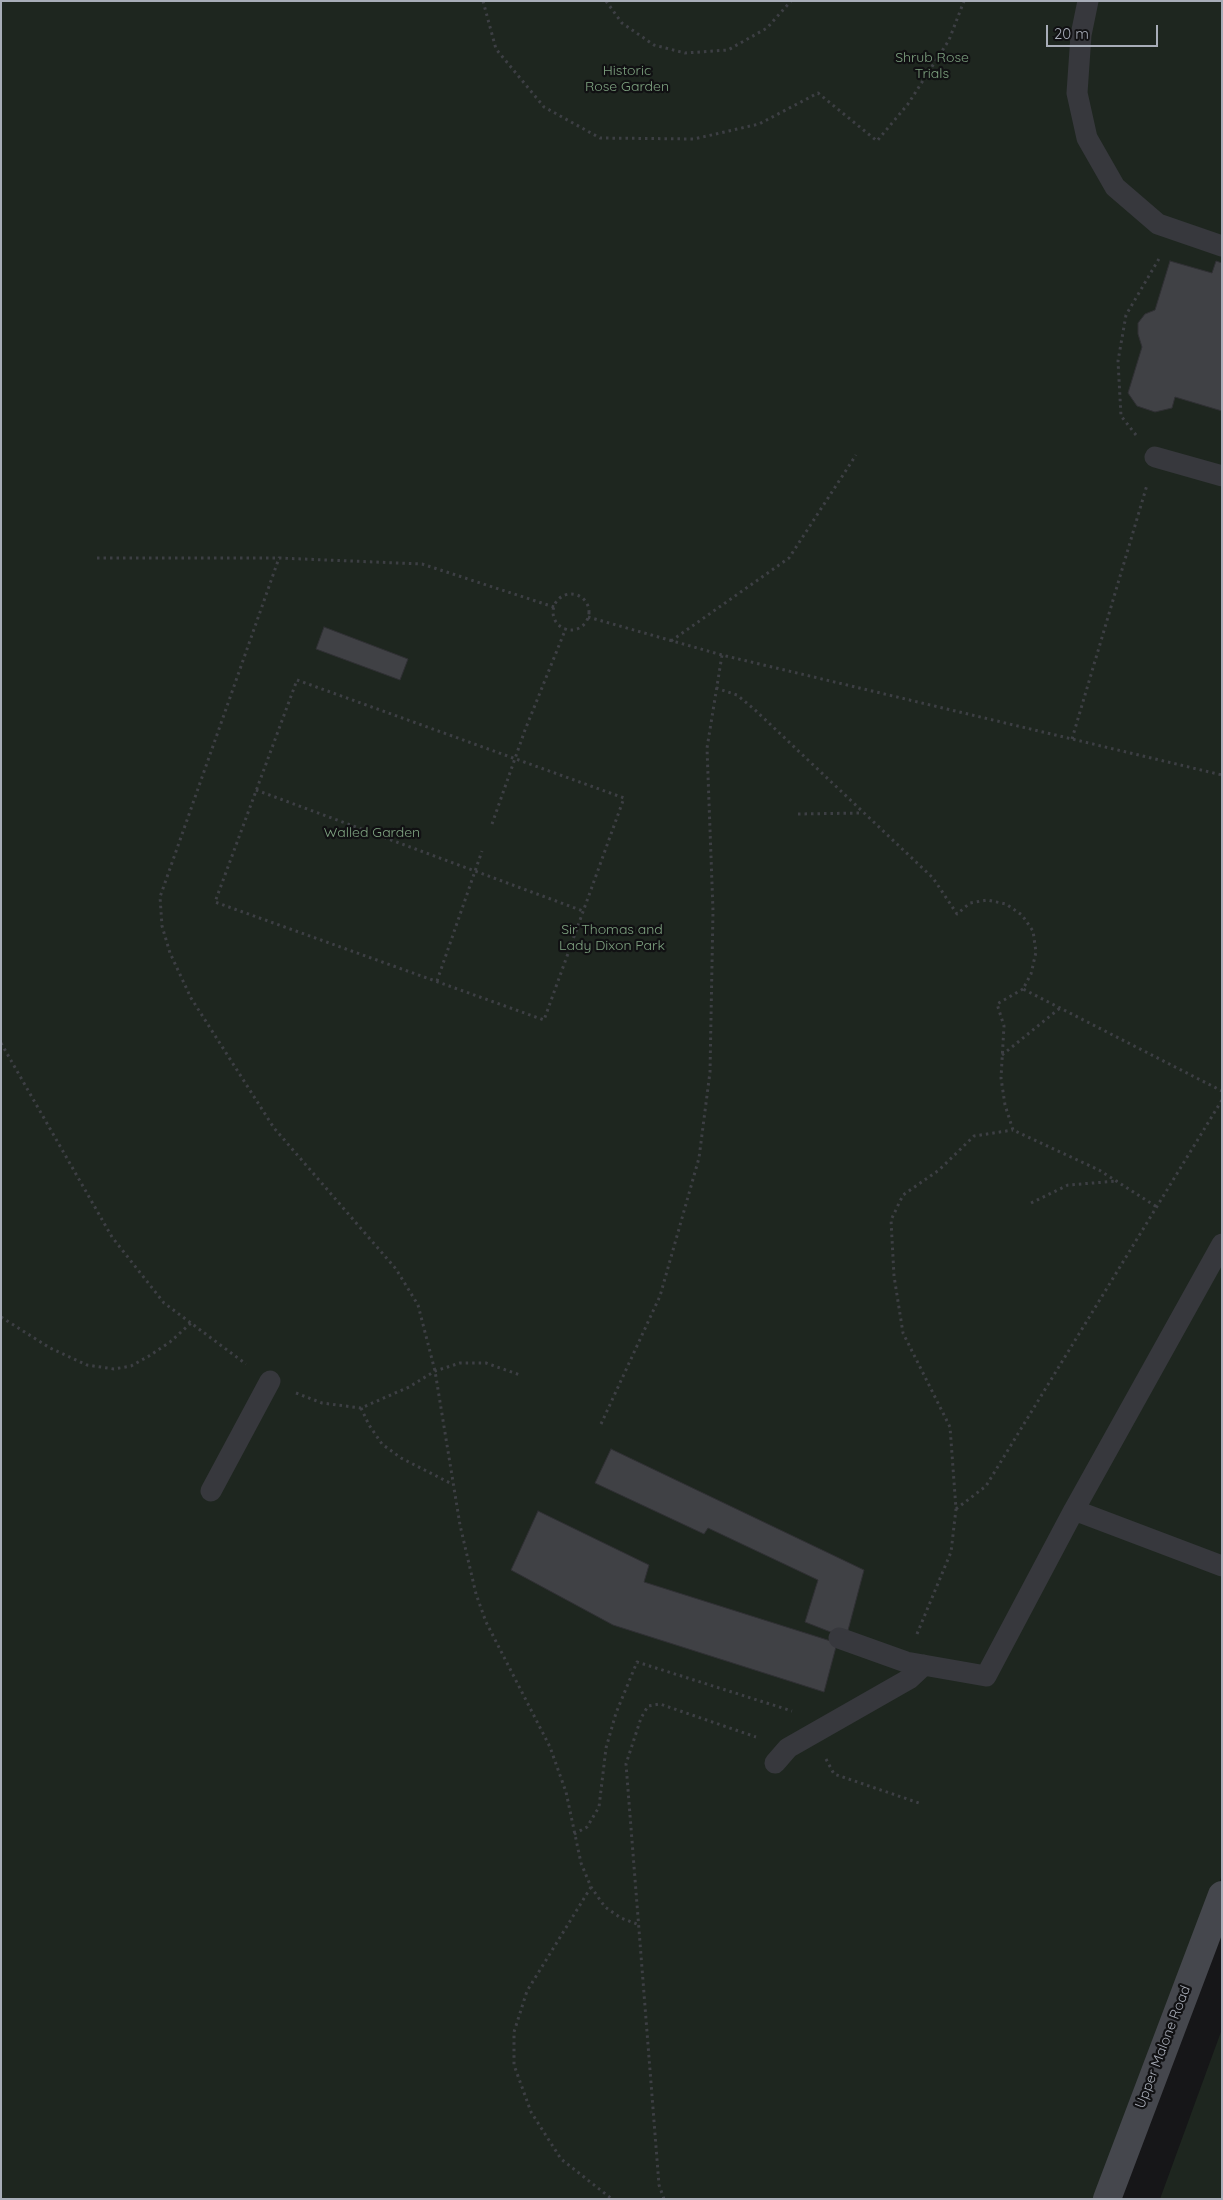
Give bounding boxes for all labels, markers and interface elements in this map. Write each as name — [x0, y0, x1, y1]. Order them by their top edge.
scale bar — [1048, 15, 1160, 47]
text: 20 m — [1054, 24, 1089, 43]
park label: Shrub Rose Trials — [895, 50, 969, 82]
park label: Historic Rose Garden — [585, 63, 669, 95]
park label: Walled Garden — [324, 825, 420, 841]
park label: Sir Thomas and Lady Dixon Park — [559, 922, 665, 954]
street label: Upper Malone Road — [1132, 1983, 1194, 2111]

